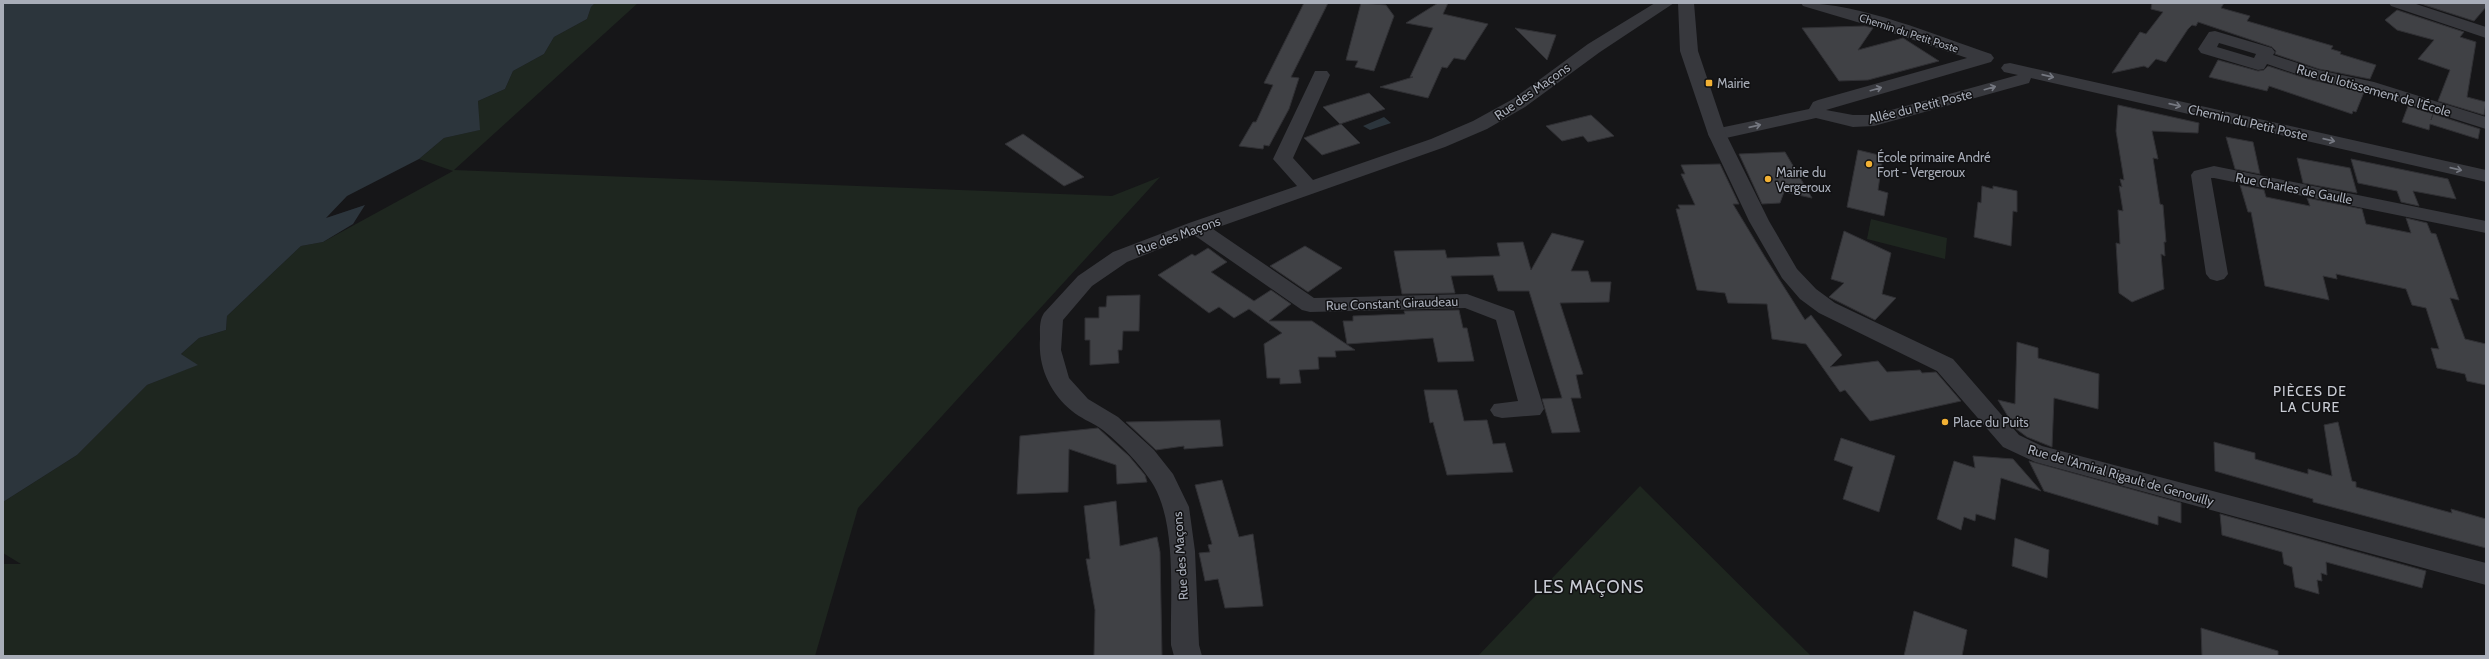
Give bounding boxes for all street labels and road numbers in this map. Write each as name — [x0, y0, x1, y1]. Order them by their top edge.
street label: Chemin du Petit Poste — [1858, 10, 1961, 56]
street label: Rue des Maçons — [1491, 59, 1573, 123]
street label: Rue du lotissement de l'École — [2295, 59, 2454, 120]
street label: Allée du Petit Poste — [1866, 85, 1974, 127]
street label: Chemin du Petit Poste — [2187, 100, 2310, 144]
street label: Rue Charles de Gaulle — [2234, 169, 2354, 207]
street label: Rue des Maçons — [1134, 212, 1223, 258]
street label: Rue Constant Giraudeau — [1326, 293, 1459, 313]
street label: Rue de l'Amiral Rigault de Genouilly — [2026, 441, 2216, 509]
street label: Rue des Maçons — [1169, 511, 1191, 601]

